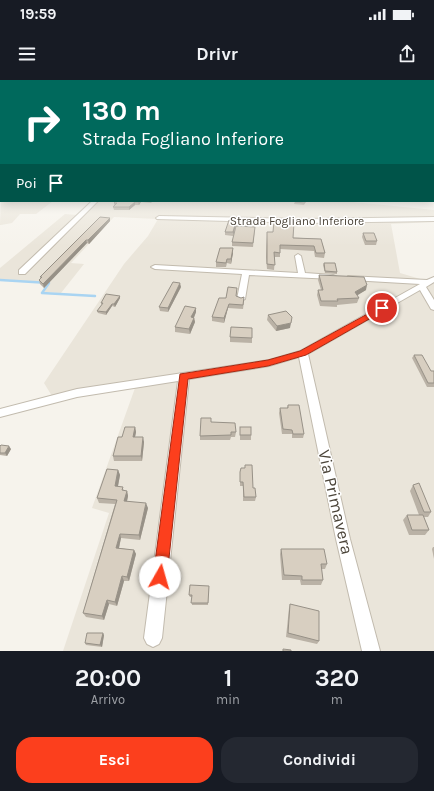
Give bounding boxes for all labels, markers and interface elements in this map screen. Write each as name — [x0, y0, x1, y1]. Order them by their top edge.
text: 19:59 — [20, 5, 56, 23]
icon: menu — [16, 43, 38, 65]
text: Drivr — [196, 43, 238, 65]
icon: share — [396, 43, 418, 65]
text: 130 m — [82, 94, 161, 127]
icon: right — [16, 96, 68, 148]
text: Strada Fogliano Inferiore — [82, 128, 284, 150]
icon: arrive — [45, 172, 67, 194]
text: Poi — [16, 174, 37, 192]
street label: Strada Fogliano Inferiore — [230, 214, 364, 228]
pin — [365, 291, 399, 325]
icon: arrive — [371, 297, 393, 319]
street label: Via Primavera — [314, 448, 358, 556]
position arrow — [139, 556, 181, 598]
text: 20:00 — [75, 664, 141, 692]
text: 1 — [224, 664, 232, 692]
text: 320 — [315, 664, 359, 692]
text: Arrivo — [91, 692, 125, 707]
text: min — [216, 692, 240, 707]
text: m — [331, 692, 343, 707]
button: Esci — [16, 737, 213, 783]
button: Condividi — [221, 737, 418, 783]

